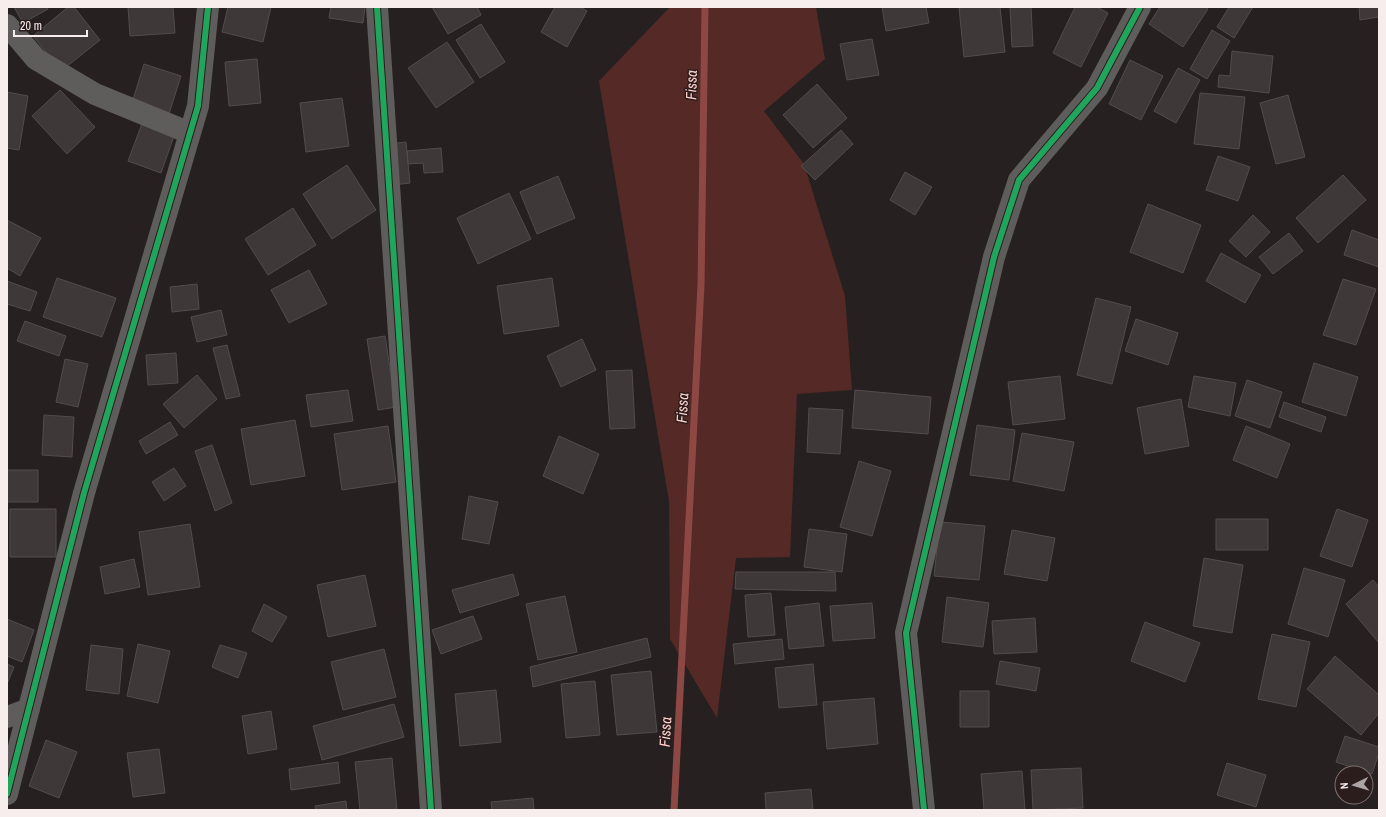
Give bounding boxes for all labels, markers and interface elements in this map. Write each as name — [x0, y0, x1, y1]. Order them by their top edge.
scale bar — [14, 12, 87, 38]
text: 20 m — [20, 18, 42, 34]
water label: Fissa — [680, 70, 702, 100]
water label: Fissa — [671, 392, 693, 424]
water label: Fissa — [654, 716, 676, 748]
north arrow — [1334, 765, 1374, 805]
text: N — [1337, 782, 1351, 790]

